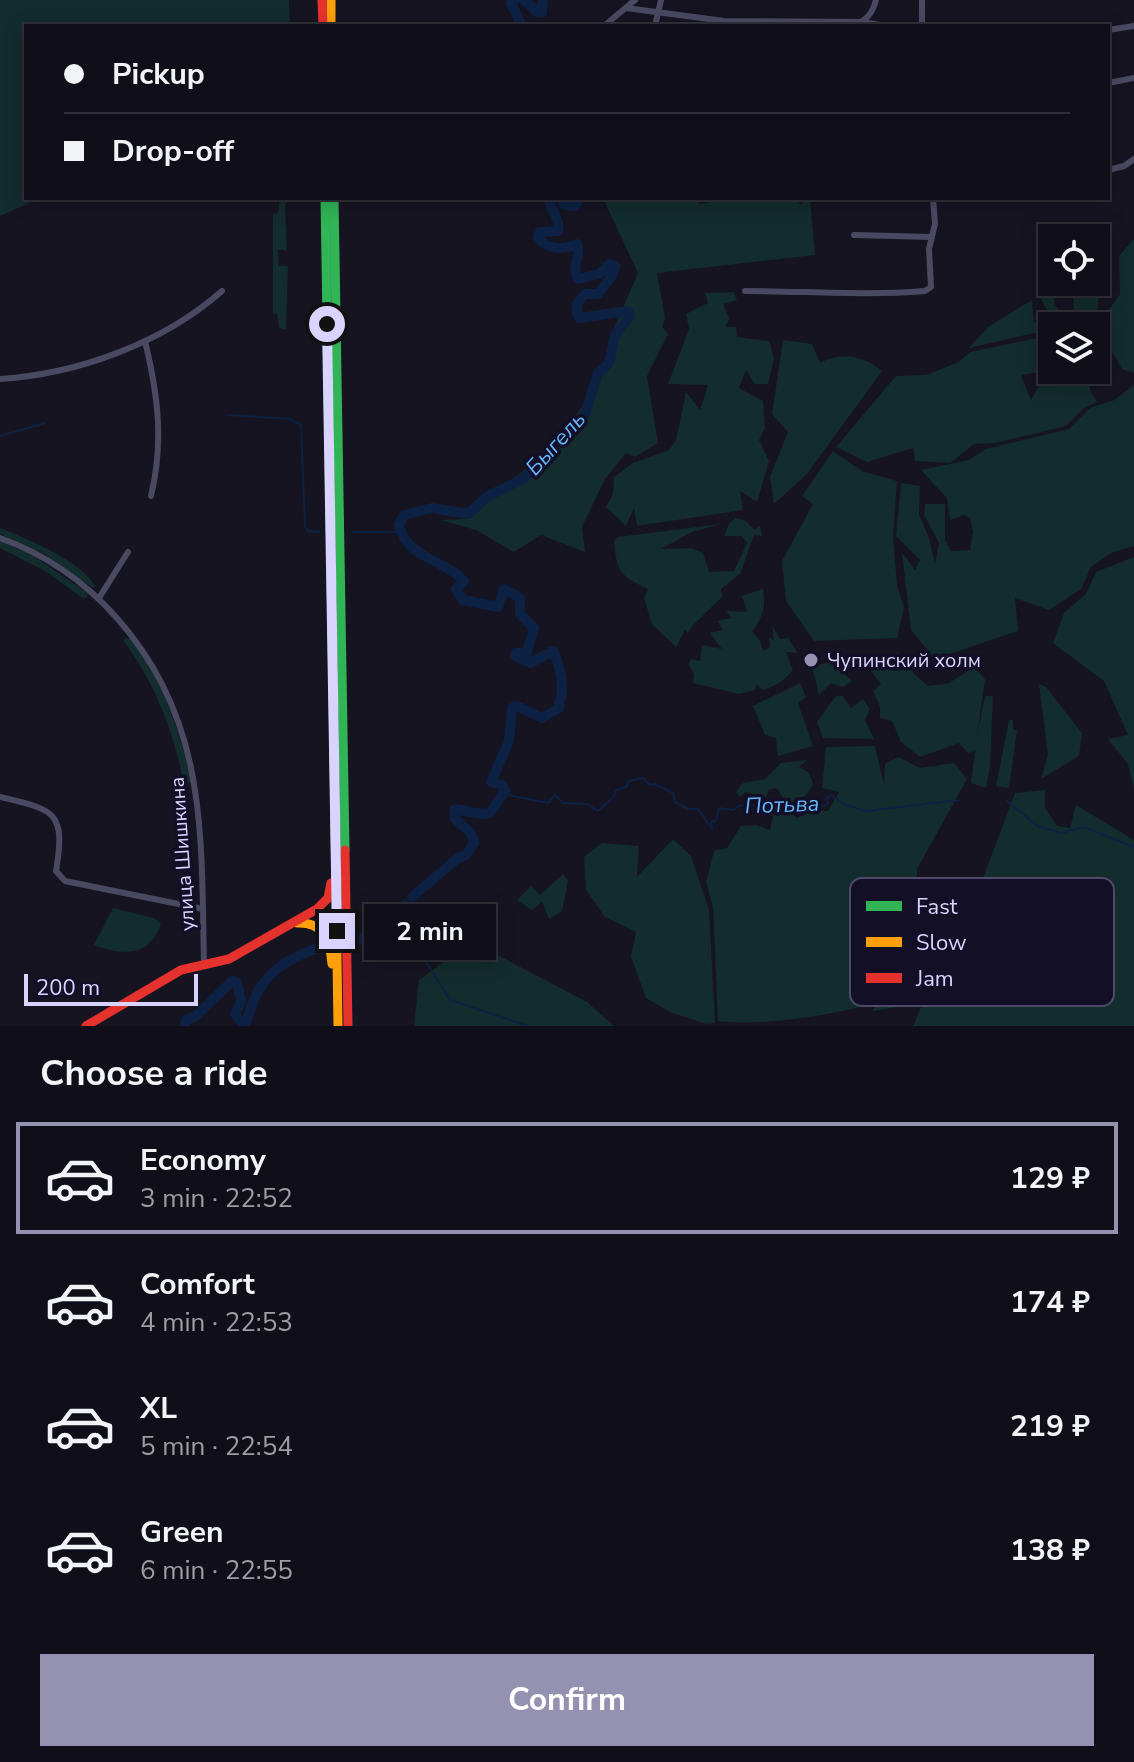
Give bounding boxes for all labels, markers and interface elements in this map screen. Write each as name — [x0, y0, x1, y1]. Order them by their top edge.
text: Pickup — [112, 54, 205, 95]
text: Drop-off — [112, 131, 234, 172]
map controls — [1038, 224, 1110, 384]
button: locate — [1038, 224, 1110, 296]
route start — [309, 306, 345, 342]
button: layers — [1038, 312, 1110, 384]
water label: Быгель — [519, 405, 592, 482]
place label: Чупинский холм — [827, 647, 981, 674]
marker: Чупинский холм — [802, 651, 820, 669]
street label: улица Шишкина — [164, 776, 201, 932]
water label: Потьва — [744, 789, 820, 821]
legend — [850, 878, 1114, 1006]
text: Fast — [916, 892, 958, 922]
callout: 2 min — [365, 903, 497, 959]
route end — [319, 913, 355, 949]
text: 2 min — [396, 914, 464, 949]
text: Slow — [916, 928, 967, 958]
text: Jam — [915, 964, 954, 994]
scale bar — [24, 970, 198, 1006]
text: 200 m — [36, 973, 100, 1003]
text: Choose a ride — [40, 1049, 268, 1098]
text: Economy — [140, 1140, 266, 1181]
icon: car — [44, 1142, 116, 1214]
text: 129 ₽ — [1010, 1158, 1090, 1199]
text: 3 min · 22:52 — [140, 1181, 293, 1216]
text: Comfort — [140, 1264, 255, 1305]
icon: car — [44, 1266, 116, 1338]
text: 174 ₽ — [1010, 1282, 1090, 1323]
text: 4 min · 22:53 — [140, 1305, 293, 1340]
text: XL — [140, 1388, 177, 1429]
icon: car — [44, 1390, 116, 1462]
text: 219 ₽ — [1010, 1406, 1090, 1447]
text: 5 min · 22:54 — [140, 1429, 293, 1464]
text: Green — [140, 1512, 224, 1553]
icon: car — [44, 1514, 116, 1586]
text: 138 ₽ — [1010, 1530, 1090, 1571]
text: 6 min · 22:55 — [140, 1553, 293, 1588]
button: Confirm — [40, 1654, 1094, 1746]

